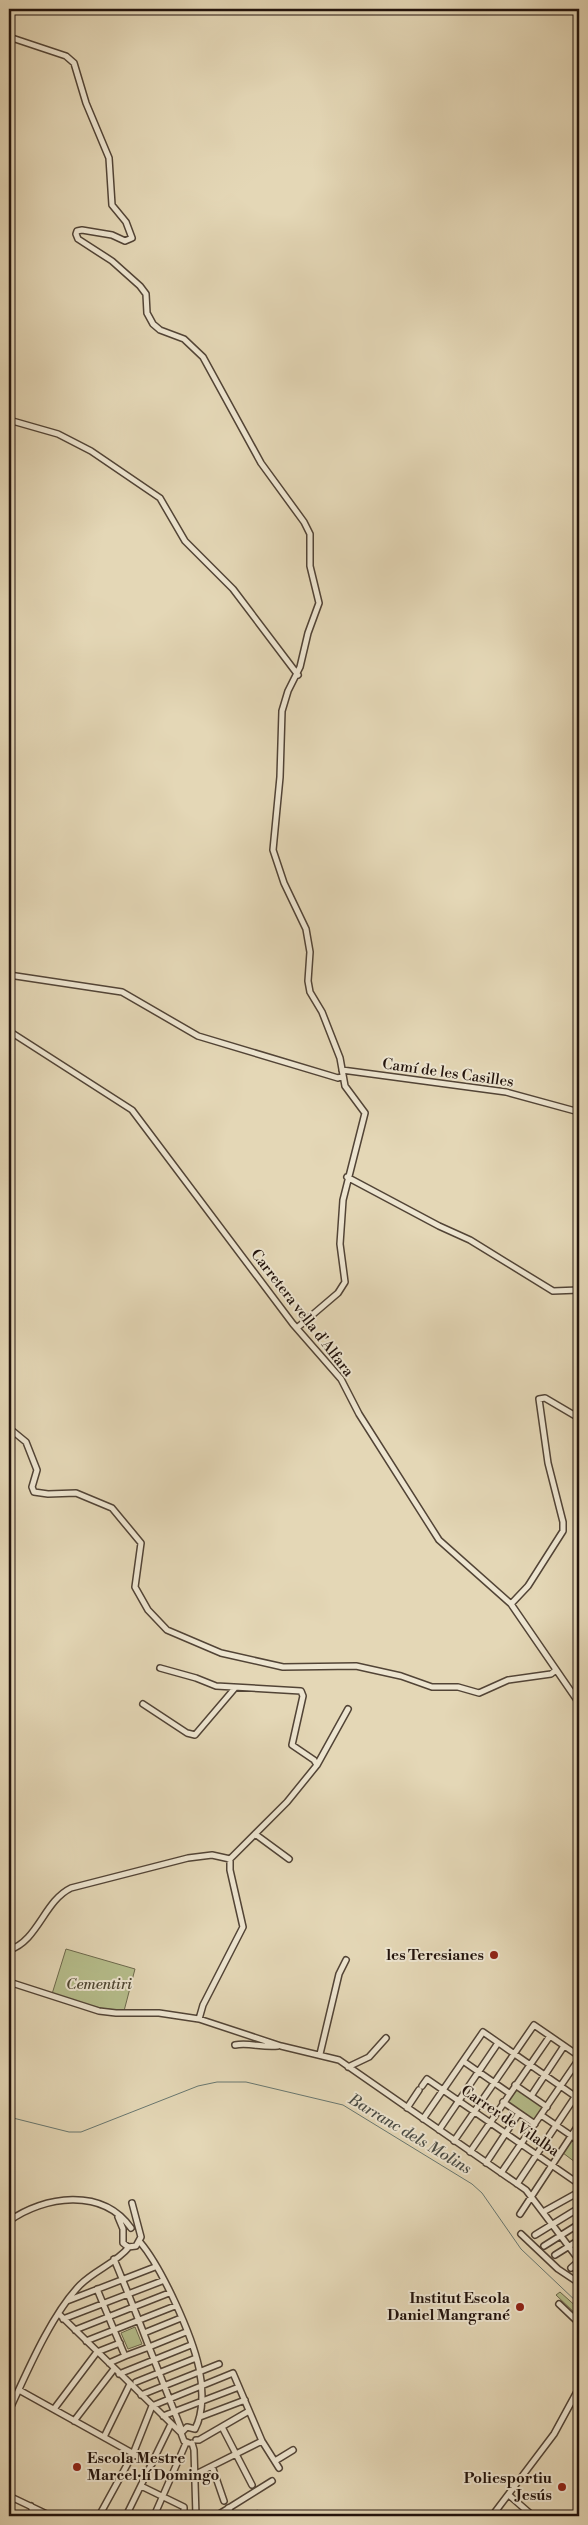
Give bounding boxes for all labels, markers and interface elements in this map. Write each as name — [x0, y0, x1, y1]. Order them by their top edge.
street label: Camí de les Casilles — [381, 1054, 515, 1092]
street label: Carretera vella d'Alfara — [246, 1245, 358, 1381]
place label: les Teresianes — [386, 1946, 484, 1965]
marker: les Teresianes — [488, 1949, 500, 1961]
park label: Cementiri — [66, 1975, 132, 1994]
street label: Carrer de Vilalba — [457, 2081, 563, 2161]
water label: Barranc dels Molins — [344, 2089, 475, 2179]
place label: Institut Escola Daniel Mangrané — [387, 2289, 511, 2325]
marker: Institut Escola Daniel Mangrané — [514, 2301, 526, 2313]
place label: Escola Mestre Marcel·lí Domingo — [87, 2449, 219, 2485]
marker: Escola Mestre Marcel·lí Domingo — [71, 2461, 83, 2473]
place label: Poliesportiu Jesús — [464, 2469, 553, 2505]
marker: Poliesportiu Jesús — [556, 2481, 568, 2493]

